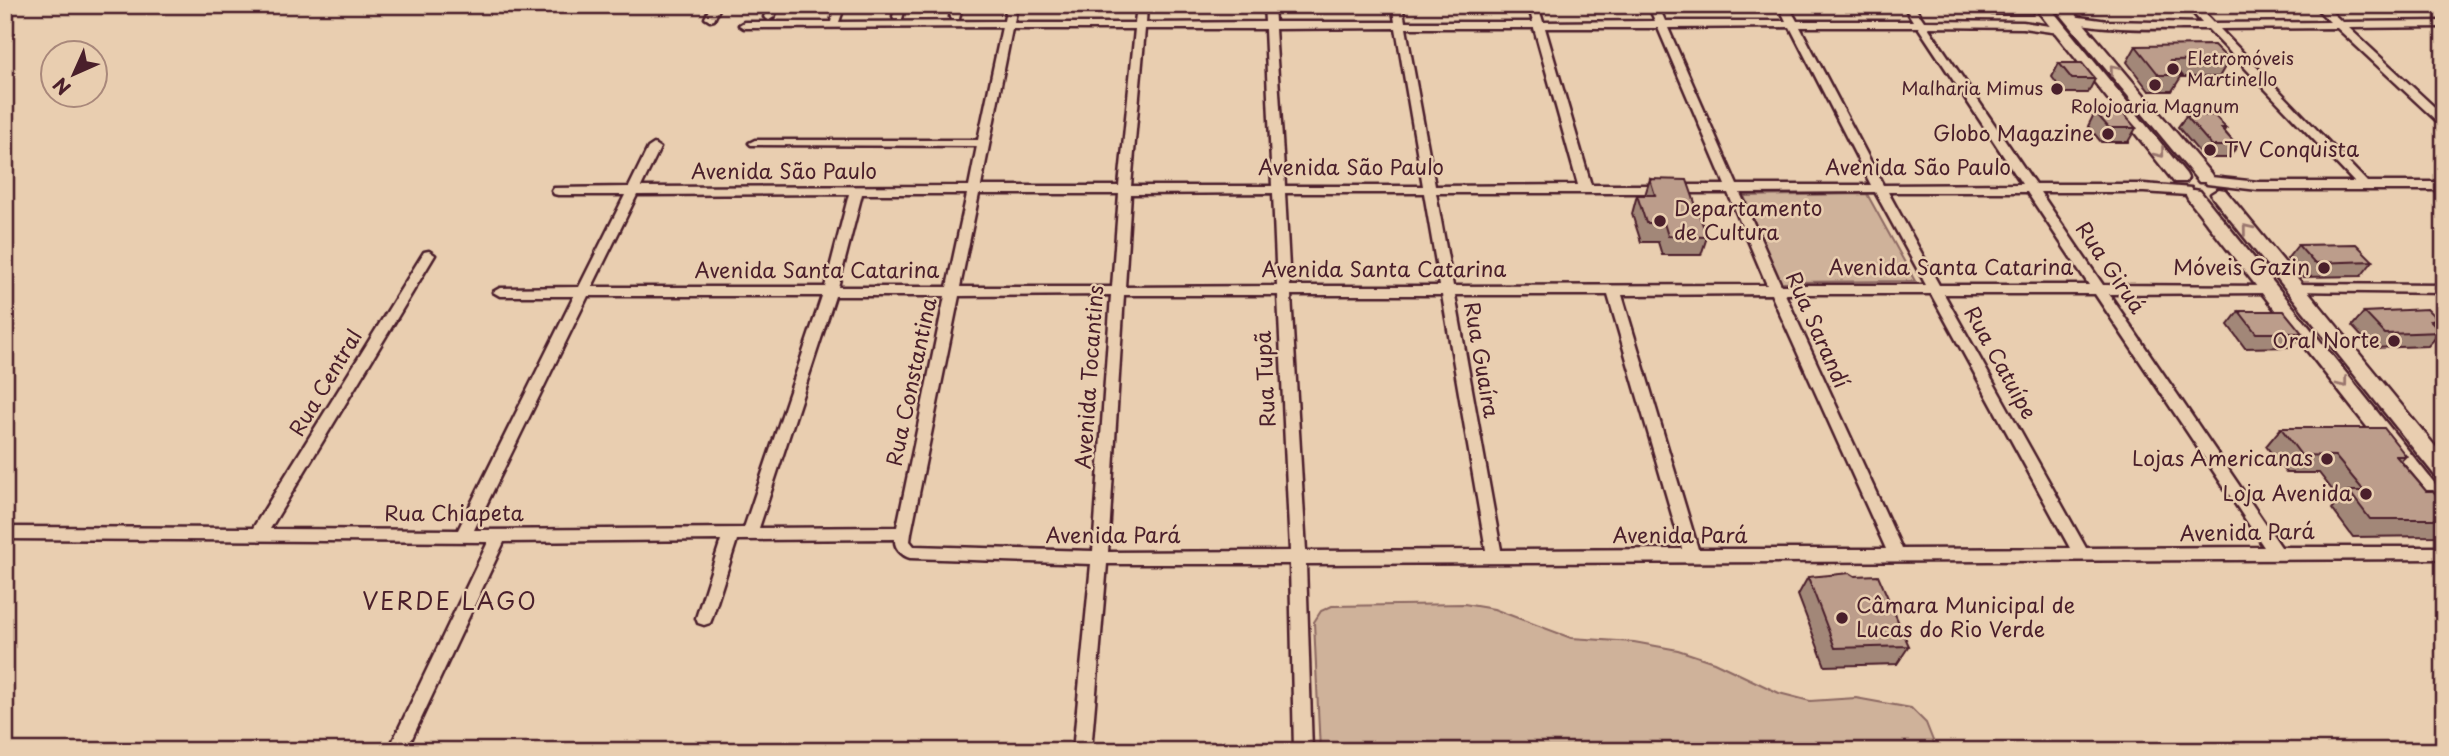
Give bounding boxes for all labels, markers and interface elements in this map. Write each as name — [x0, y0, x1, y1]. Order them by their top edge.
north arrow — [38, 38, 108, 108]
place label: Eletromóveis Martinello — [2187, 44, 2294, 92]
marker: Eletromóveis Martinello — [2165, 61, 2181, 77]
one-way arrow — [2110, 65, 2122, 78]
text: N — [46, 72, 76, 102]
place label: Malharia Mimus — [1901, 74, 2043, 101]
marker: Rolojoaria Magnum — [2147, 77, 2163, 93]
marker: Malharia Mimus — [2049, 81, 2065, 97]
place label: Rolojoaria Magnum — [2071, 92, 2239, 119]
place label: Globo Magazine — [1933, 116, 2094, 148]
marker: Globo Magazine — [2100, 126, 2116, 142]
place label: TV Conquista — [2224, 132, 2359, 164]
marker: TV Conquista — [2202, 142, 2218, 158]
one-way arrow — [2152, 145, 2164, 158]
street label: Avenida São Paulo — [1258, 150, 1444, 182]
street label: Avenida São Paulo — [1825, 150, 2011, 182]
street label: Avenida São Paulo — [691, 154, 877, 186]
place label: Departamento de Cultura — [1674, 191, 1822, 247]
marker: Departamento de Cultura — [1652, 213, 1668, 229]
street label: Rua Giruá — [2069, 214, 2155, 320]
one-way arrow — [2242, 224, 2255, 236]
street label: Avenida Santa Catarina — [1829, 250, 2073, 282]
place label: Móveis Gazin — [2173, 250, 2310, 282]
street label: Avenida Santa Catarina — [1262, 252, 1506, 284]
street label: Avenida Santa Catarina — [695, 253, 939, 285]
marker: Móveis Gazin — [2316, 260, 2332, 276]
street label: Rua Sarandí — [1779, 266, 1859, 392]
street label: Avenida Tocantins — [1066, 284, 1110, 470]
street label: Rua Constantina — [877, 294, 944, 469]
street label: Rua Guaíra — [1457, 299, 1509, 421]
street label: Rua Catuípe — [1957, 300, 2046, 424]
street label: Rua Central — [280, 322, 369, 442]
place label: Oral Norte — [2272, 323, 2380, 355]
street label: Rua Tupã — [1245, 330, 1283, 428]
marker: Oral Norte — [2386, 333, 2402, 349]
one-way arrow — [2334, 375, 2347, 387]
place label: Lojas Americanas — [2132, 441, 2313, 473]
marker: Lojas Americanas — [2319, 451, 2335, 467]
place label: Loja Avenida — [2222, 476, 2353, 508]
marker: Loja Avenida — [2358, 486, 2374, 502]
street label: Rua Chiapeta — [384, 496, 524, 528]
street label: Avenida Pará — [2179, 514, 2316, 548]
street label: Avenida Pará — [1046, 518, 1181, 550]
street label: Avenida Pará — [1613, 518, 1748, 550]
district label: VERDE LAGO — [362, 583, 538, 618]
place label: Câmara Municipal de Lucas do Rio Verde — [1856, 588, 2075, 644]
marker: Câmara Municipal de Lucas do Rio Verde — [1834, 610, 1850, 626]

